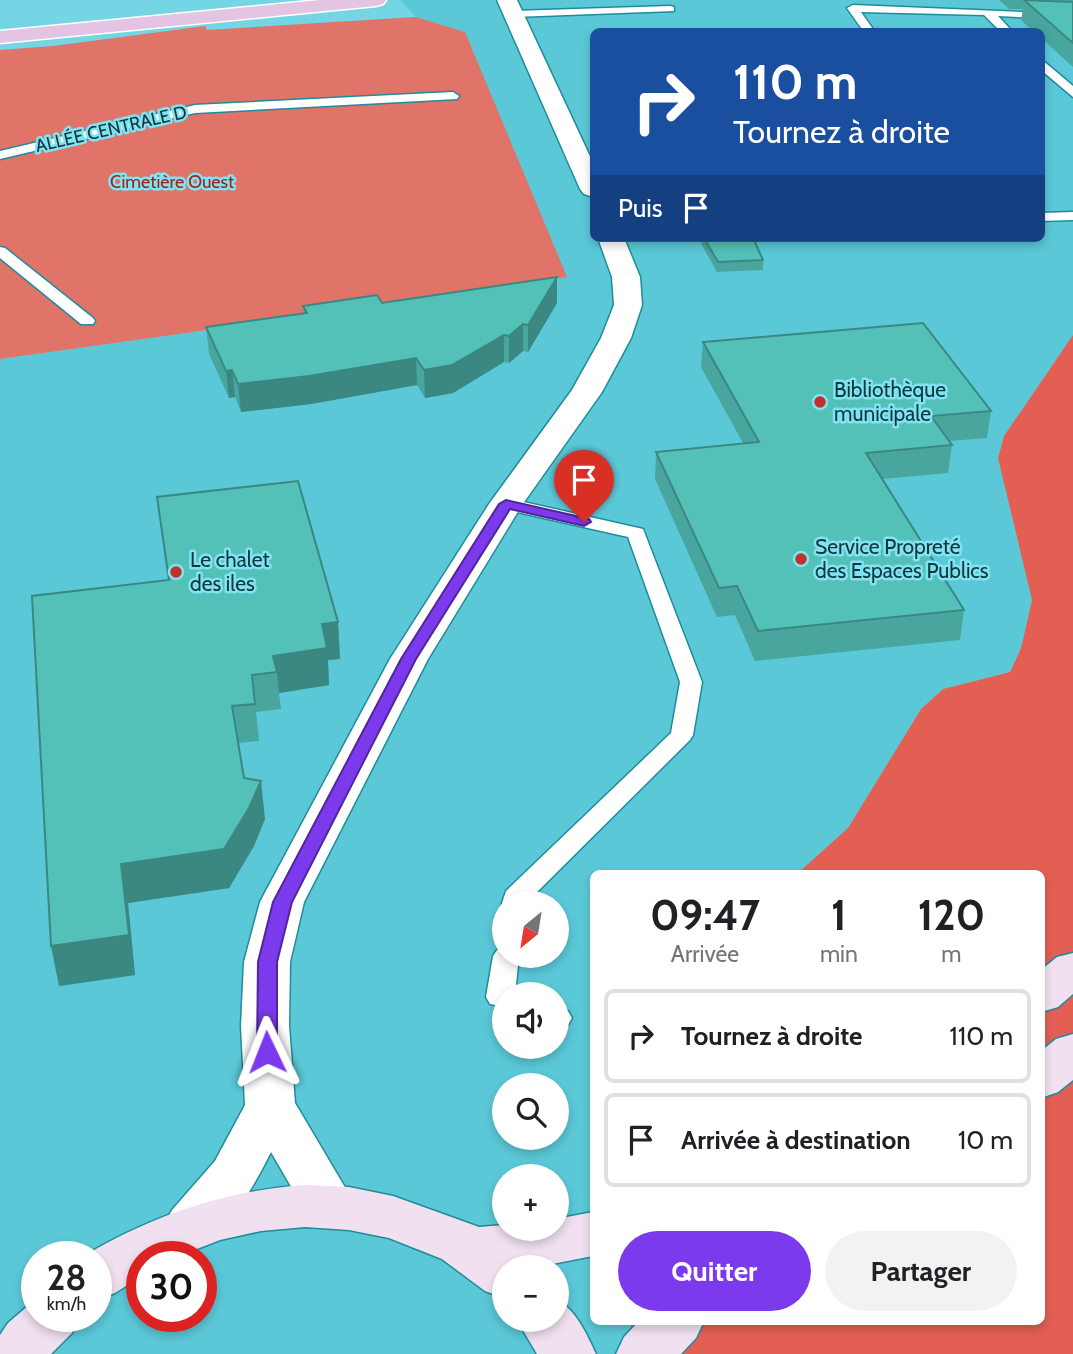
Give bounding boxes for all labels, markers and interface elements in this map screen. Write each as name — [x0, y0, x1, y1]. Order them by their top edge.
text: 110 m — [733, 52, 857, 111]
icon: right — [618, 56, 709, 147]
street label: ALLÉE CENTRALE D — [33, 101, 189, 157]
text: Tournez à droite — [733, 112, 950, 151]
park label: Cimetière Ouest — [110, 171, 234, 193]
icon: arrive — [677, 189, 715, 227]
text: Puis — [618, 192, 663, 224]
place label: Bibliothèque municipale — [834, 377, 946, 426]
marker: Bibliothèque municipale — [812, 394, 828, 410]
pin — [554, 450, 614, 522]
icon: arrive — [565, 461, 603, 499]
place label: Service Propreté des Espaces Publics — [815, 534, 989, 583]
place label: Le chalet des iles — [190, 547, 269, 596]
marker: Service Propreté des Espaces Publics — [793, 551, 809, 567]
marker: Le chalet des iles — [168, 564, 184, 580]
text: 09:47 — [650, 889, 760, 941]
text: 1 — [831, 889, 847, 941]
text: 120 — [918, 889, 985, 941]
north arrow — [492, 891, 569, 968]
map controls — [492, 891, 569, 1332]
text: Arrivée — [671, 940, 739, 968]
text: min — [820, 940, 858, 968]
text: m — [941, 940, 961, 968]
button: sound — [492, 982, 569, 1059]
position arrow — [230, 1015, 304, 1089]
icon: right — [622, 1017, 660, 1055]
text: Tournez à droite — [681, 1020, 863, 1052]
text: 110 m — [949, 1020, 1013, 1052]
button: search — [492, 1073, 569, 1150]
icon: arrive — [622, 1121, 660, 1159]
text: Arrivée à destination — [681, 1124, 911, 1156]
text: 10 m — [958, 1124, 1013, 1156]
button: + — [492, 1164, 569, 1241]
button: Quitter — [618, 1231, 811, 1311]
button: Partager — [825, 1231, 1017, 1311]
speed limit sign: 30 — [126, 1241, 217, 1332]
button: − — [492, 1255, 569, 1332]
text: 28 — [47, 1256, 86, 1299]
text: km/h — [47, 1293, 86, 1315]

